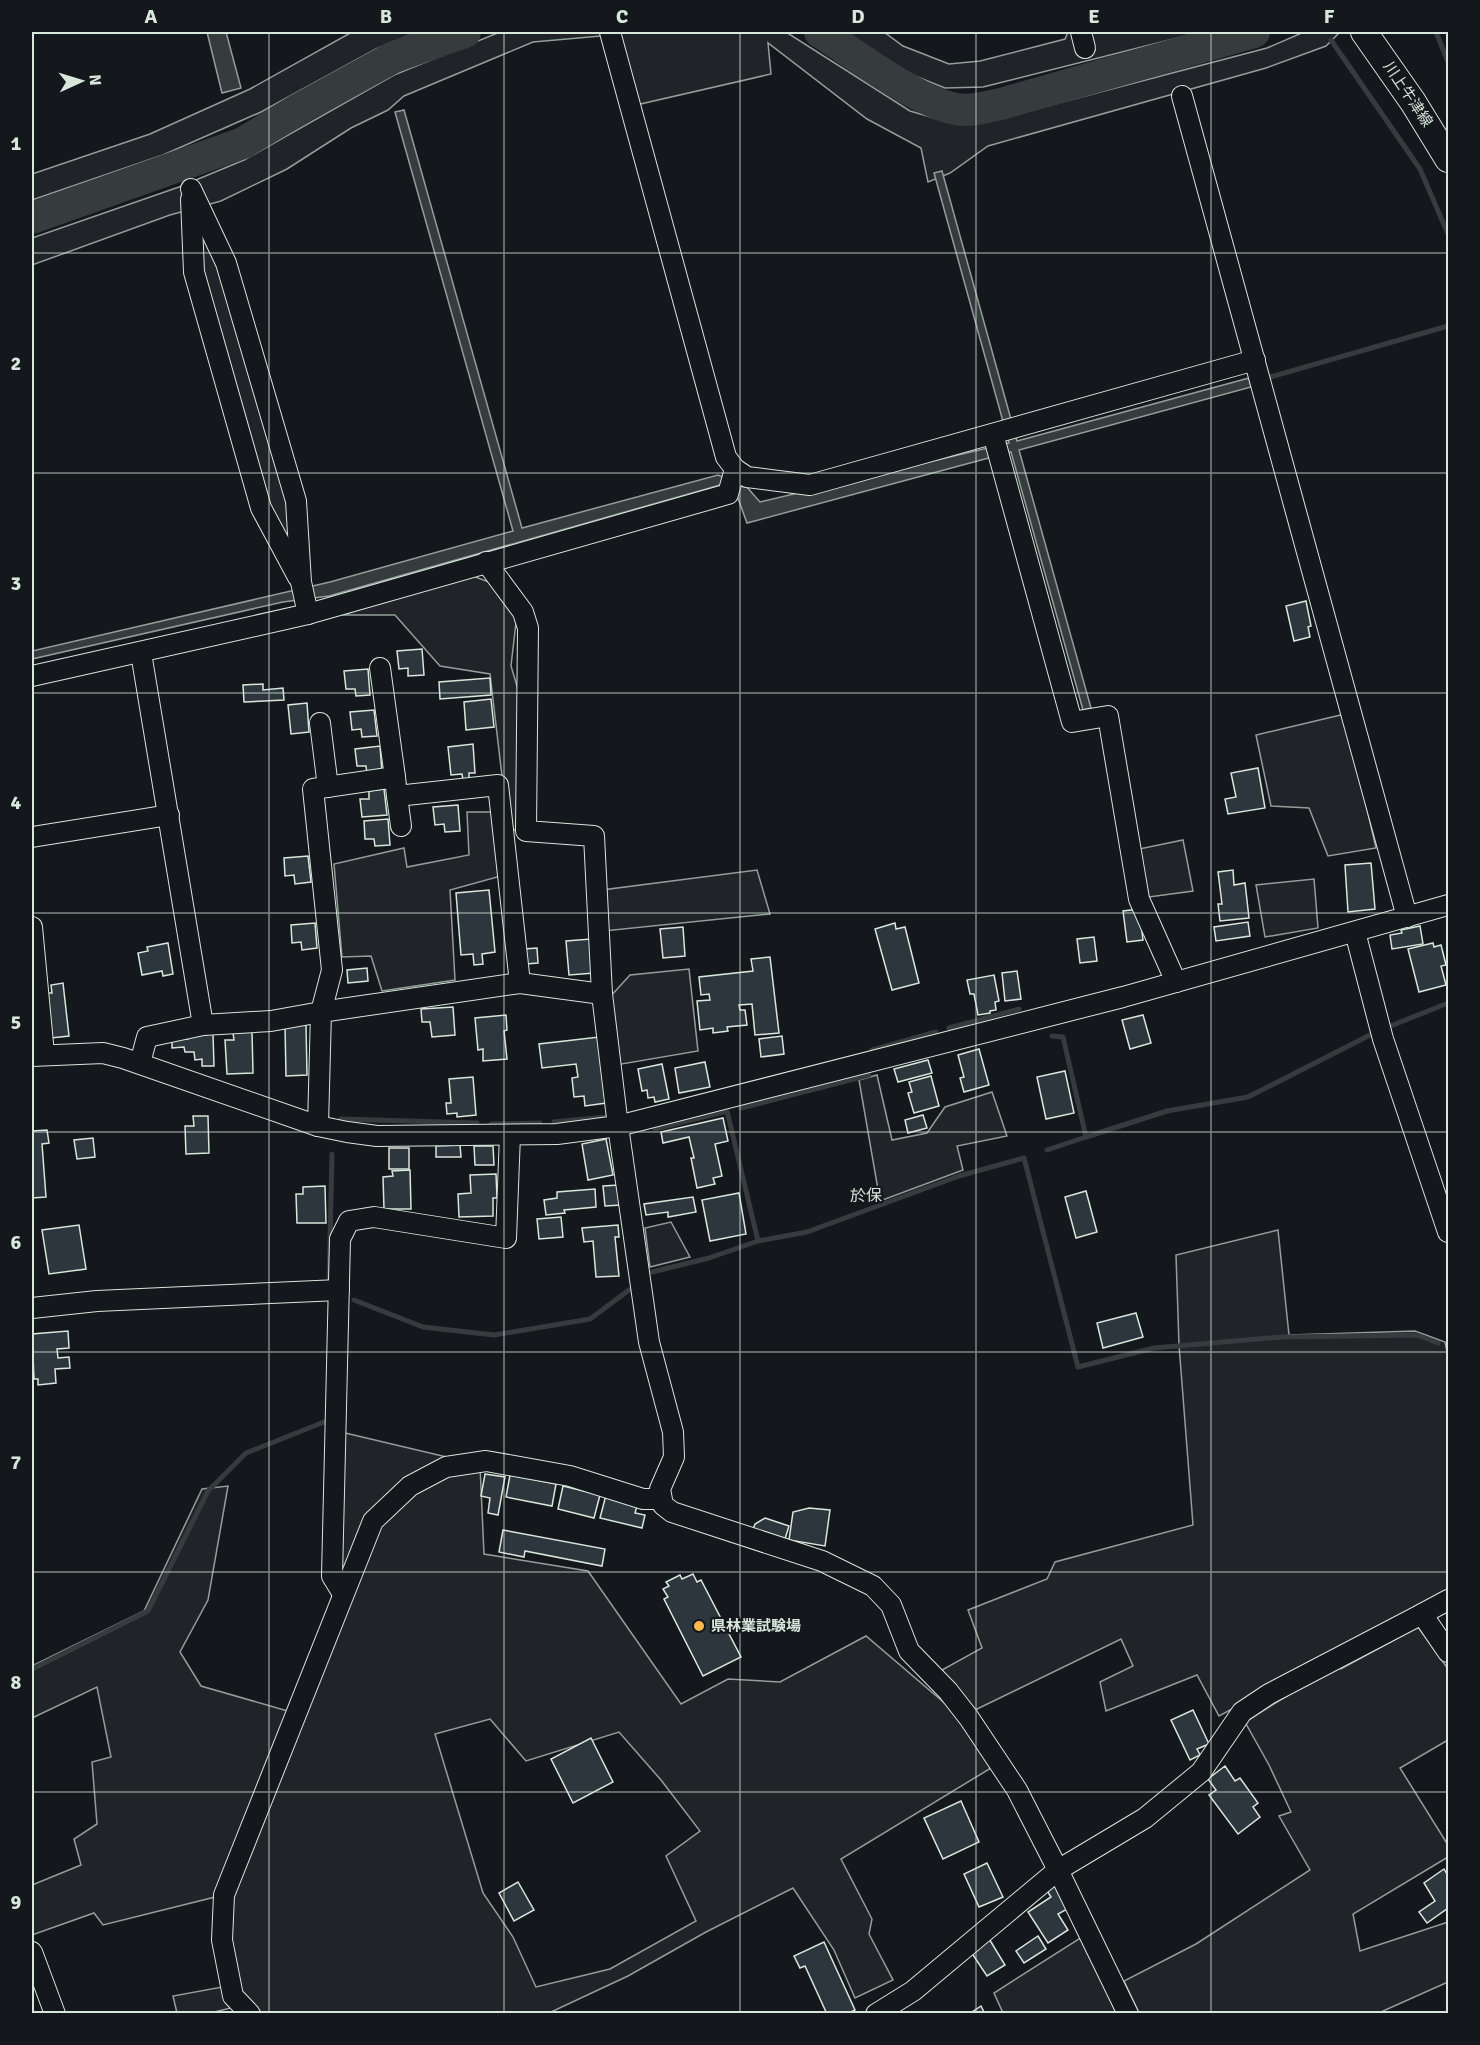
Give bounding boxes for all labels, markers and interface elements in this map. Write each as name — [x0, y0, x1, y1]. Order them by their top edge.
text: A — [145, 4, 158, 29]
text: B — [380, 4, 392, 29]
text: C — [616, 4, 628, 29]
text: D — [851, 4, 865, 29]
text: E — [1088, 4, 1100, 29]
text: F — [1324, 4, 1335, 29]
north arrow — [51, 51, 111, 111]
street label: 川上牛津線 — [1380, 58, 1436, 130]
text: N — [85, 74, 105, 86]
text: 1 — [11, 131, 22, 156]
text: 2 — [11, 351, 21, 376]
text: 3 — [11, 571, 21, 596]
text: 4 — [11, 790, 22, 815]
text: 5 — [11, 1010, 21, 1035]
district label: 於保 — [850, 1186, 882, 1206]
text: 6 — [11, 1230, 22, 1255]
text: 7 — [11, 1450, 22, 1475]
place label: 県林業試験場 — [711, 1617, 801, 1635]
marker: 県林業試験場 — [692, 1619, 706, 1633]
text: 8 — [11, 1670, 22, 1695]
text: 9 — [11, 1890, 22, 1915]

